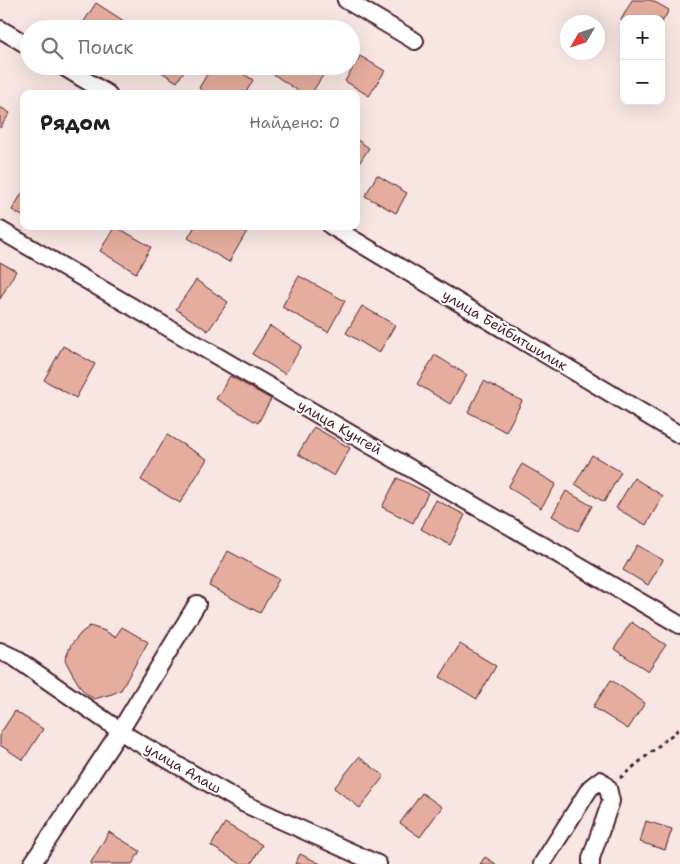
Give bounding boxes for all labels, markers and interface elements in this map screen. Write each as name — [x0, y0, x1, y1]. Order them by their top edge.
north arrow — [560, 15, 605, 60]
map controls — [620, 15, 665, 105]
button: + — [620, 15, 665, 60]
search box — [20, 20, 360, 75]
icon: search — [38, 34, 66, 62]
text: Поиск — [78, 35, 133, 60]
button: − — [620, 60, 665, 105]
text: Рядом — [40, 109, 110, 137]
text: Найдено: 0 — [249, 112, 340, 133]
street label: улица Бейбитшилик — [439, 286, 571, 375]
street label: улица Кунгей — [295, 396, 385, 458]
street label: улица Алаш — [141, 739, 225, 797]

